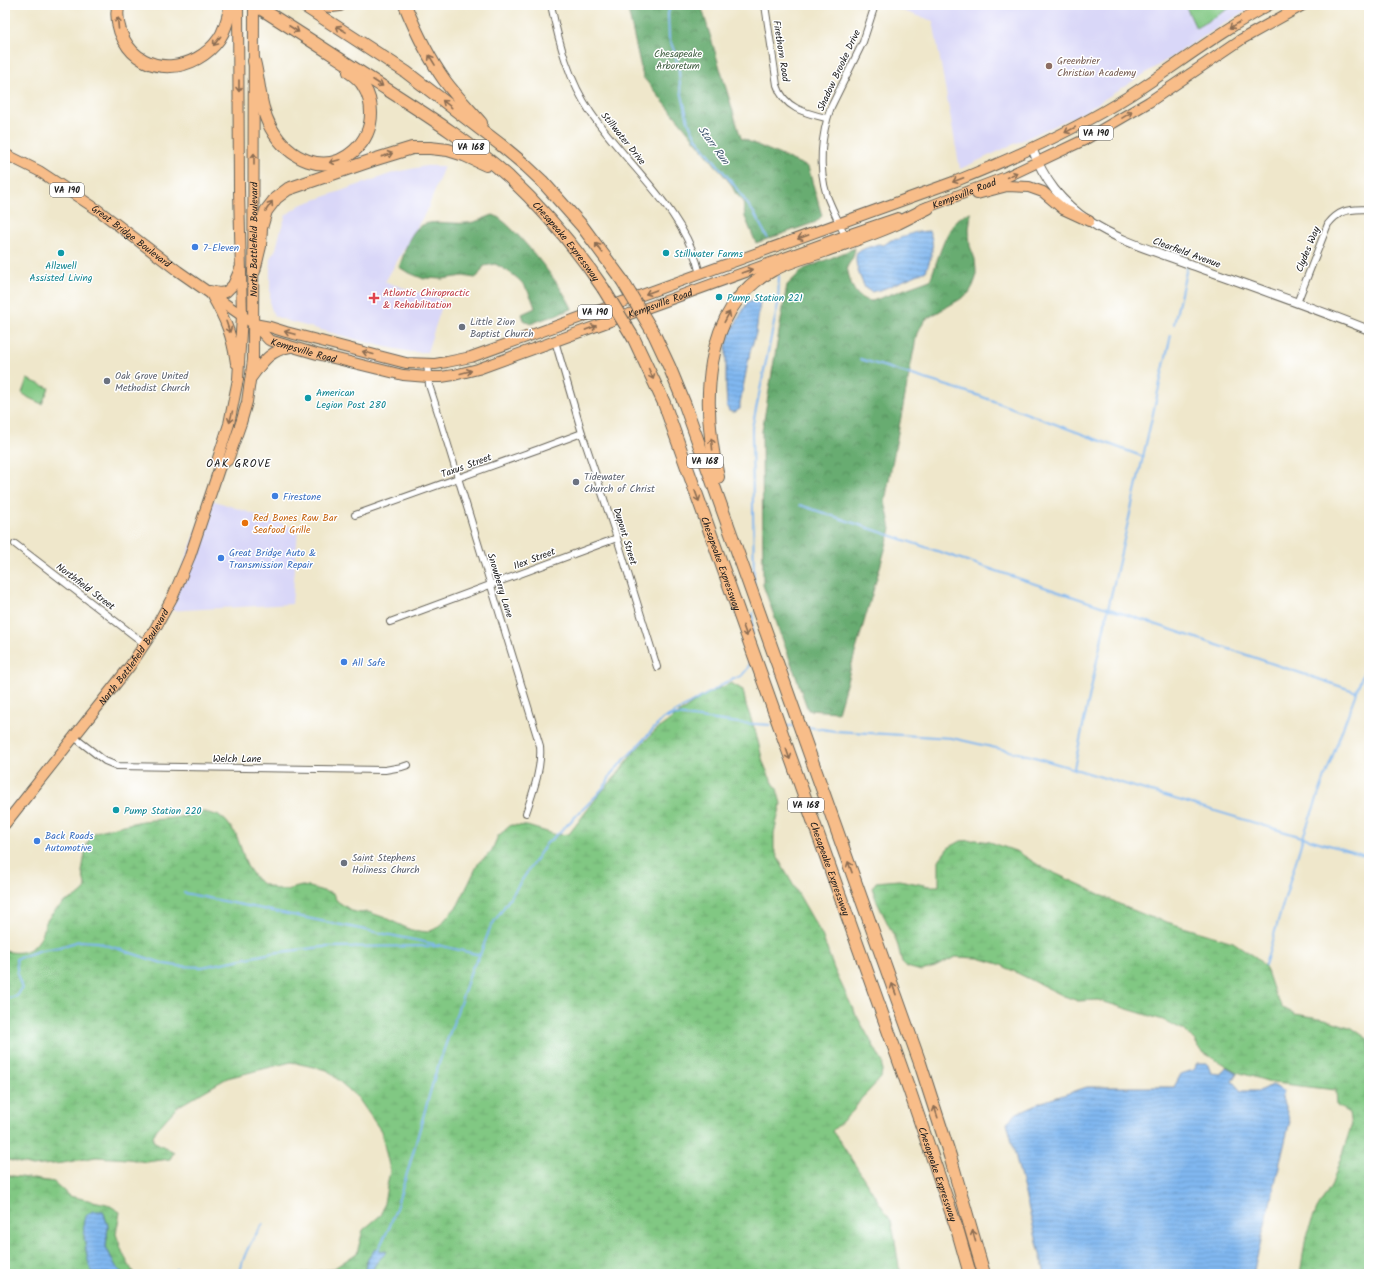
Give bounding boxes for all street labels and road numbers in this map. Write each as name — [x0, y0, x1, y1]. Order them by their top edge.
street label: Firethorn Road — [768, 19, 794, 84]
street label: Shadow Brooke Drive — [813, 27, 865, 114]
street label: Stillwater Drive — [597, 109, 650, 169]
road number: VA 190 — [1079, 126, 1113, 140]
road number: VA 168 — [453, 140, 489, 154]
street label: Kempsville Road — [930, 174, 1000, 214]
street label: North Battlefield Boulevard — [246, 181, 263, 297]
road number: VA 190 — [50, 183, 84, 197]
street label: Chesapeake Expressway — [528, 198, 603, 285]
street label: Great Bridge Boulevard — [88, 201, 175, 273]
street label: Clydes Way — [1292, 224, 1324, 275]
street label: Clearfield Avenue — [1150, 233, 1224, 273]
street label: Kempsville Road — [626, 285, 696, 323]
road number: VA 190 — [578, 305, 612, 319]
street label: Kempsville Road — [269, 334, 339, 368]
street label: Taxus Street — [439, 449, 494, 482]
road number: VA 168 — [687, 454, 723, 468]
street label: Dupont Street — [609, 506, 641, 567]
street label: Chesapeake Expressway — [696, 514, 745, 614]
street label: Ilex Street — [511, 544, 558, 574]
street label: Snowberry Lane — [483, 551, 518, 620]
street label: Northfield Street — [52, 559, 118, 614]
street label: North Battlefield Boulevard — [95, 605, 174, 709]
street label: Welch Lane — [213, 751, 262, 767]
road number: VA 168 — [788, 798, 824, 812]
street label: Chesapeake Expressway — [805, 819, 854, 919]
street label: Chesapeake Expressway — [914, 1125, 961, 1224]

